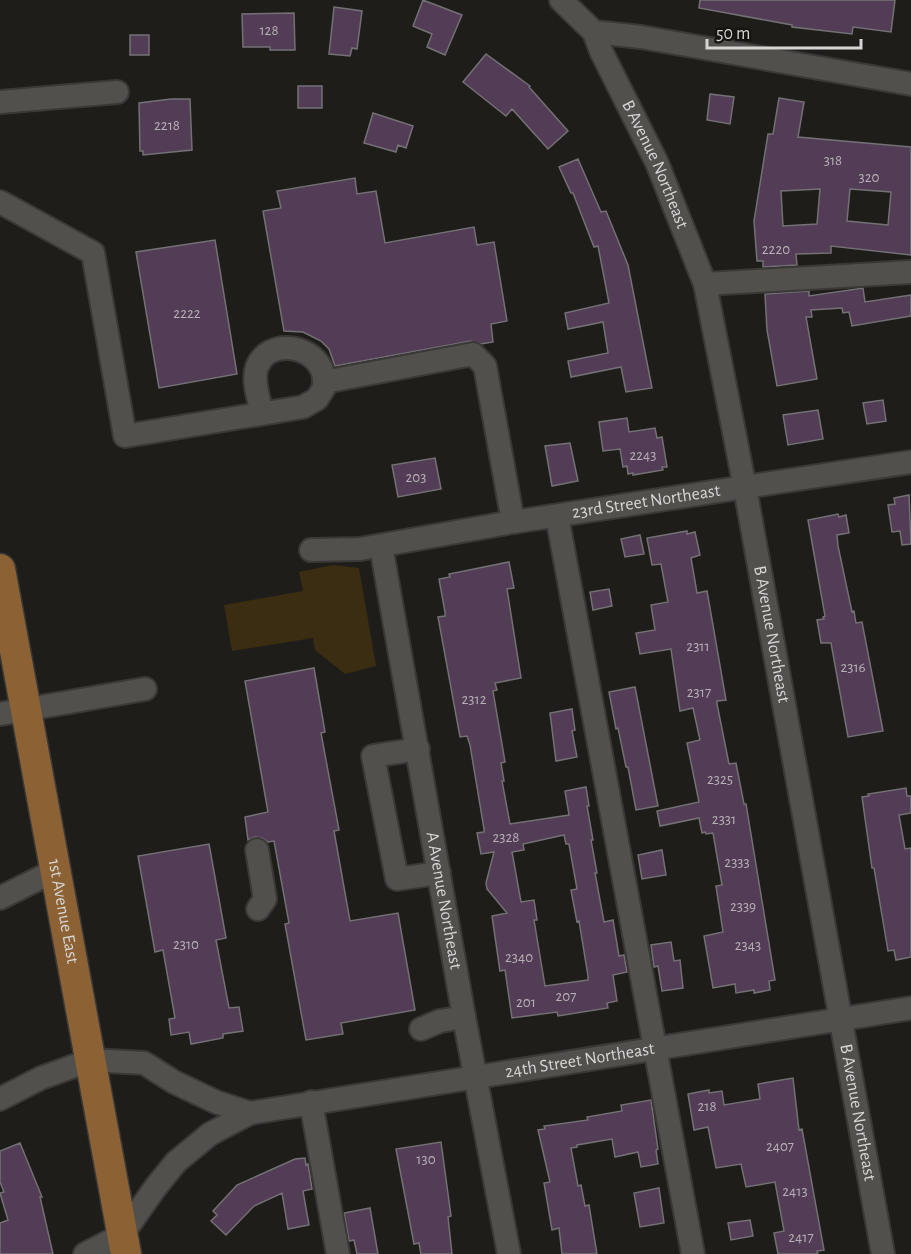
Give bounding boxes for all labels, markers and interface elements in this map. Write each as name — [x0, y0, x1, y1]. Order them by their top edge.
scale bar — [707, 12, 862, 50]
house number: 128 — [259, 23, 279, 38]
text: 50 m — [716, 25, 750, 43]
street label: B Avenue Northeast — [618, 97, 691, 232]
house number: 2218 — [154, 118, 180, 133]
house number: 318 — [824, 153, 842, 168]
house number: 320 — [859, 170, 880, 185]
house number: 2220 — [762, 242, 790, 257]
house number: 2222 — [173, 306, 201, 321]
house number: 2243 — [629, 448, 657, 463]
house number: 203 — [406, 470, 426, 485]
street label: 23rd Street Northeast — [571, 482, 722, 522]
street label: B Avenue Northeast — [750, 564, 793, 704]
house number: 2311 — [686, 639, 710, 654]
house number: 2316 — [840, 660, 866, 675]
house number: 2317 — [687, 685, 711, 700]
house number: 2312 — [462, 692, 487, 707]
house number: 2325 — [707, 772, 733, 787]
house number: 2331 — [712, 812, 736, 827]
street label: A Avenue Northeast — [423, 830, 464, 971]
house number: 2328 — [493, 830, 519, 845]
house number: 2333 — [724, 855, 750, 870]
street label: 1st Avenue East — [44, 857, 81, 965]
house number: 2339 — [730, 899, 756, 914]
house number: 2310 — [173, 937, 199, 952]
house number: 2343 — [735, 938, 761, 953]
house number: 2340 — [505, 950, 533, 965]
house number: 207 — [555, 989, 577, 1004]
house number: 201 — [516, 995, 536, 1010]
street label: 24th Street Northeast — [504, 1040, 656, 1081]
street label: B Avenue Northeast — [836, 1043, 879, 1183]
house number: 218 — [697, 1099, 717, 1114]
house number: 2407 — [766, 1139, 794, 1154]
house number: 130 — [416, 1152, 436, 1167]
house number: 2413 — [782, 1184, 808, 1199]
house number: 2417 — [788, 1230, 814, 1245]

